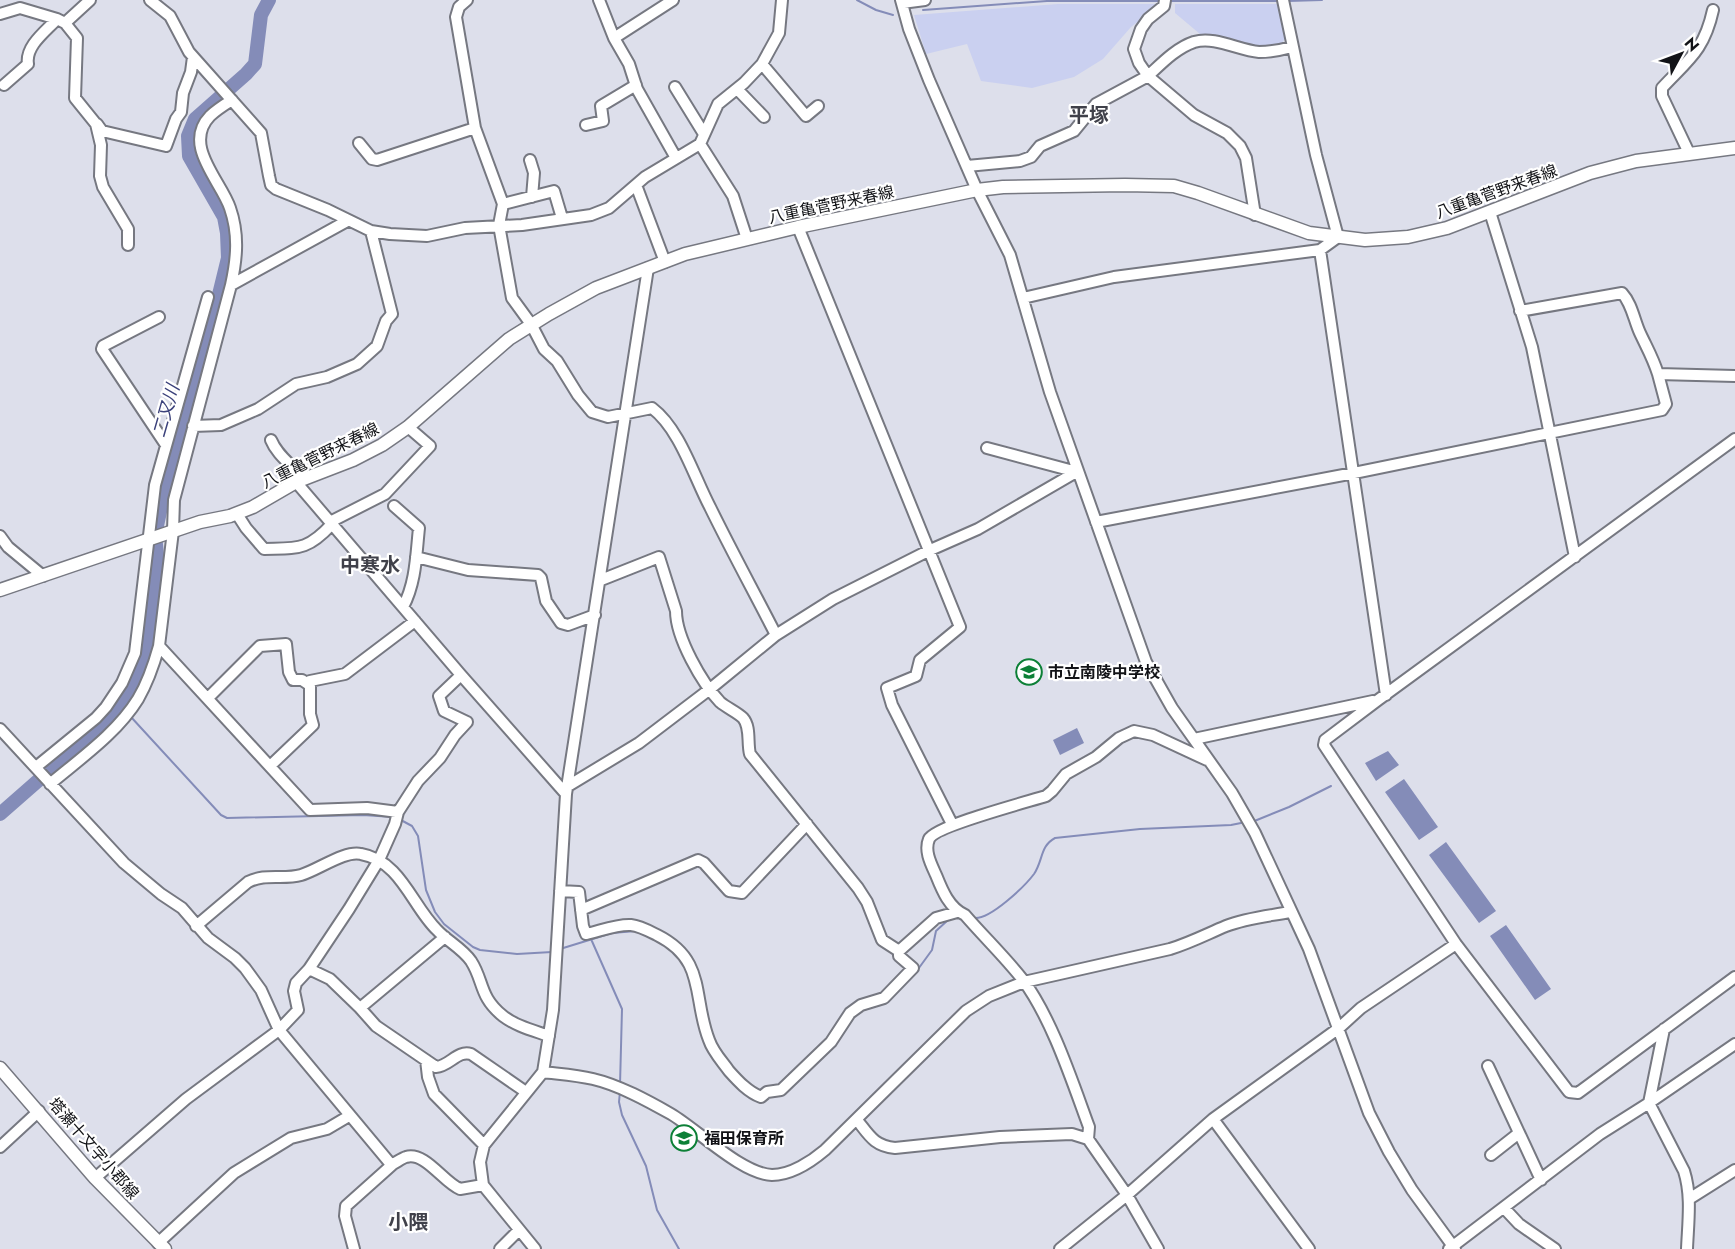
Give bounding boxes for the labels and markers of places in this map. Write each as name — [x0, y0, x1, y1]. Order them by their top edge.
school or university icon: 市立南陵中学校 — [1014, 657, 1044, 687]
place label: 市立南陵中学校 — [1048, 661, 1160, 684]
school or university icon: 福田保育所 — [669, 1123, 699, 1153]
place label: 福田保育所 — [704, 1127, 784, 1150]

